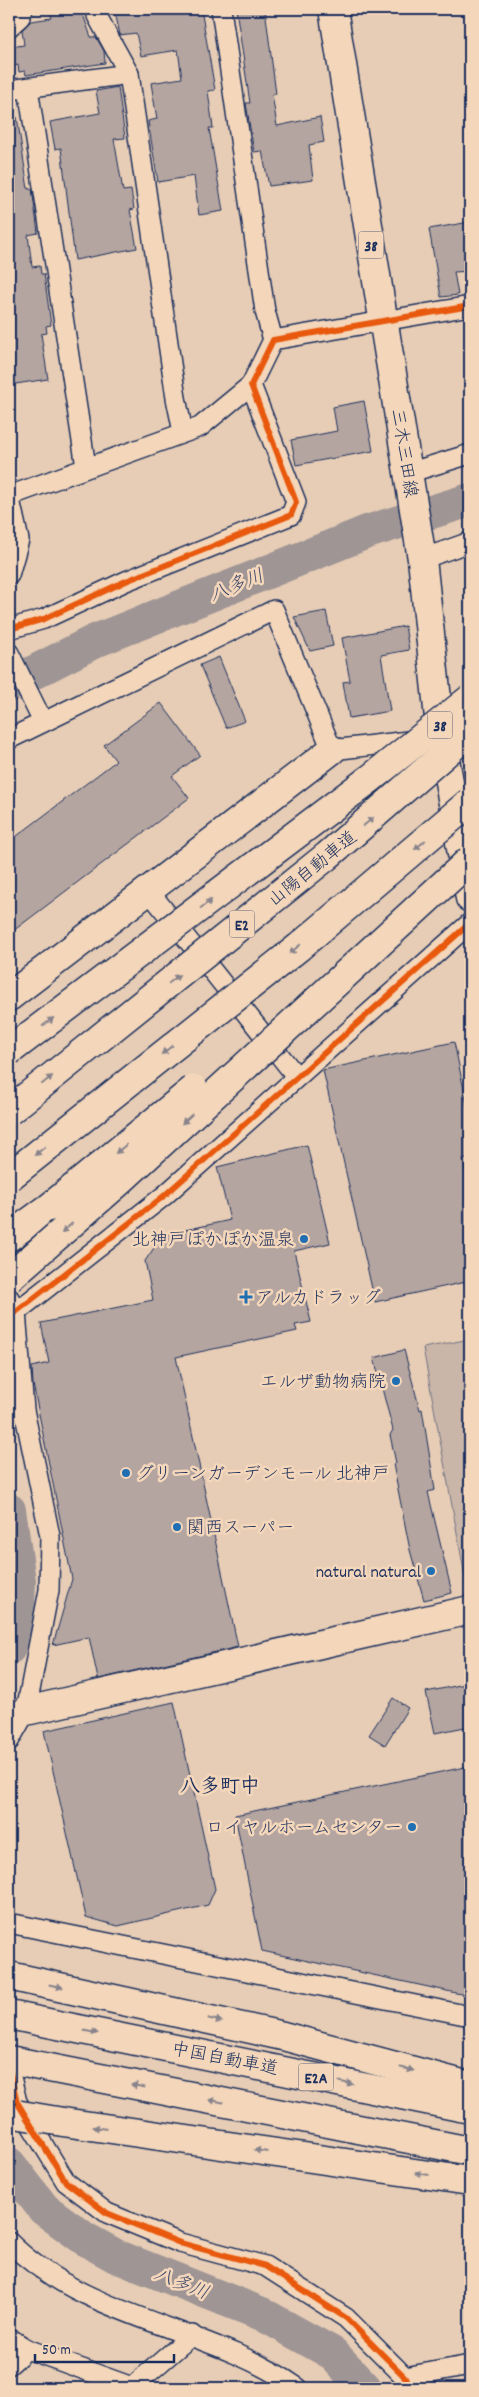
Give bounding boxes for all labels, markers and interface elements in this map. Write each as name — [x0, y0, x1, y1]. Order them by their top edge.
road number: 38 — [358, 232, 384, 258]
street label: 三木三田線 — [383, 407, 422, 500]
water label: 八多川 — [206, 564, 269, 610]
road number: 38 — [428, 712, 452, 738]
one-way arrow — [362, 816, 375, 827]
street label: 山陽自動車道 — [264, 826, 363, 914]
one-way arrow — [414, 840, 427, 851]
one-way arrow — [199, 898, 212, 909]
road number: E2 — [230, 911, 254, 938]
one-way arrow — [289, 944, 302, 955]
one-way arrow — [167, 973, 180, 984]
one-way arrow — [41, 1017, 55, 1027]
one-way arrow — [161, 1044, 174, 1055]
one-way arrow — [40, 1075, 53, 1086]
one-way arrow — [182, 1113, 194, 1125]
one-way arrow — [115, 1144, 128, 1155]
one-way arrow — [35, 1145, 47, 1157]
one-way arrow — [61, 1223, 74, 1234]
place label: 北神戸ぽかぽか温泉 — [132, 1229, 294, 1254]
marker: 北神戸ぽかぽか温泉 — [298, 1233, 310, 1245]
place label: アルカドラッグ — [256, 1287, 381, 1312]
marker: アルカドラッグ — [240, 1291, 252, 1303]
place label: エルザ動物病院 — [260, 1371, 386, 1396]
marker: エルザ動物病院 — [390, 1375, 402, 1387]
place label: グリーンガーデンモール 北神戸 — [136, 1463, 390, 1488]
marker: グリーンガーデンモール 北神戸 — [120, 1467, 132, 1479]
place label: 関西スーパー — [187, 1517, 294, 1542]
marker: 関西スーパー — [171, 1521, 183, 1533]
place label: natural natural — [316, 1561, 422, 1586]
marker: natural natural — [425, 1565, 437, 1577]
district label: 八多町中 — [180, 1774, 260, 1802]
place label: ロイヤルホームセンター — [206, 1817, 402, 1842]
marker: ロイヤルホームセンター — [406, 1821, 418, 1833]
one-way arrow — [49, 1982, 64, 1990]
one-way arrow — [208, 2016, 223, 2024]
one-way arrow — [83, 2028, 99, 2036]
street label: 中国自動車道 — [169, 2038, 280, 2083]
road number: E2A — [298, 2064, 334, 2090]
one-way arrow — [399, 2066, 414, 2074]
one-way arrow — [338, 2079, 354, 2087]
one-way arrow — [130, 2081, 146, 2089]
one-way arrow — [209, 2097, 224, 2105]
one-way arrow — [92, 2124, 108, 2132]
one-way arrow — [253, 2147, 269, 2155]
one-way arrow — [414, 2170, 430, 2178]
water label: 八多川 — [149, 2262, 212, 2308]
scale bar — [35, 2332, 174, 2364]
text: 50 m — [42, 2340, 71, 2362]

